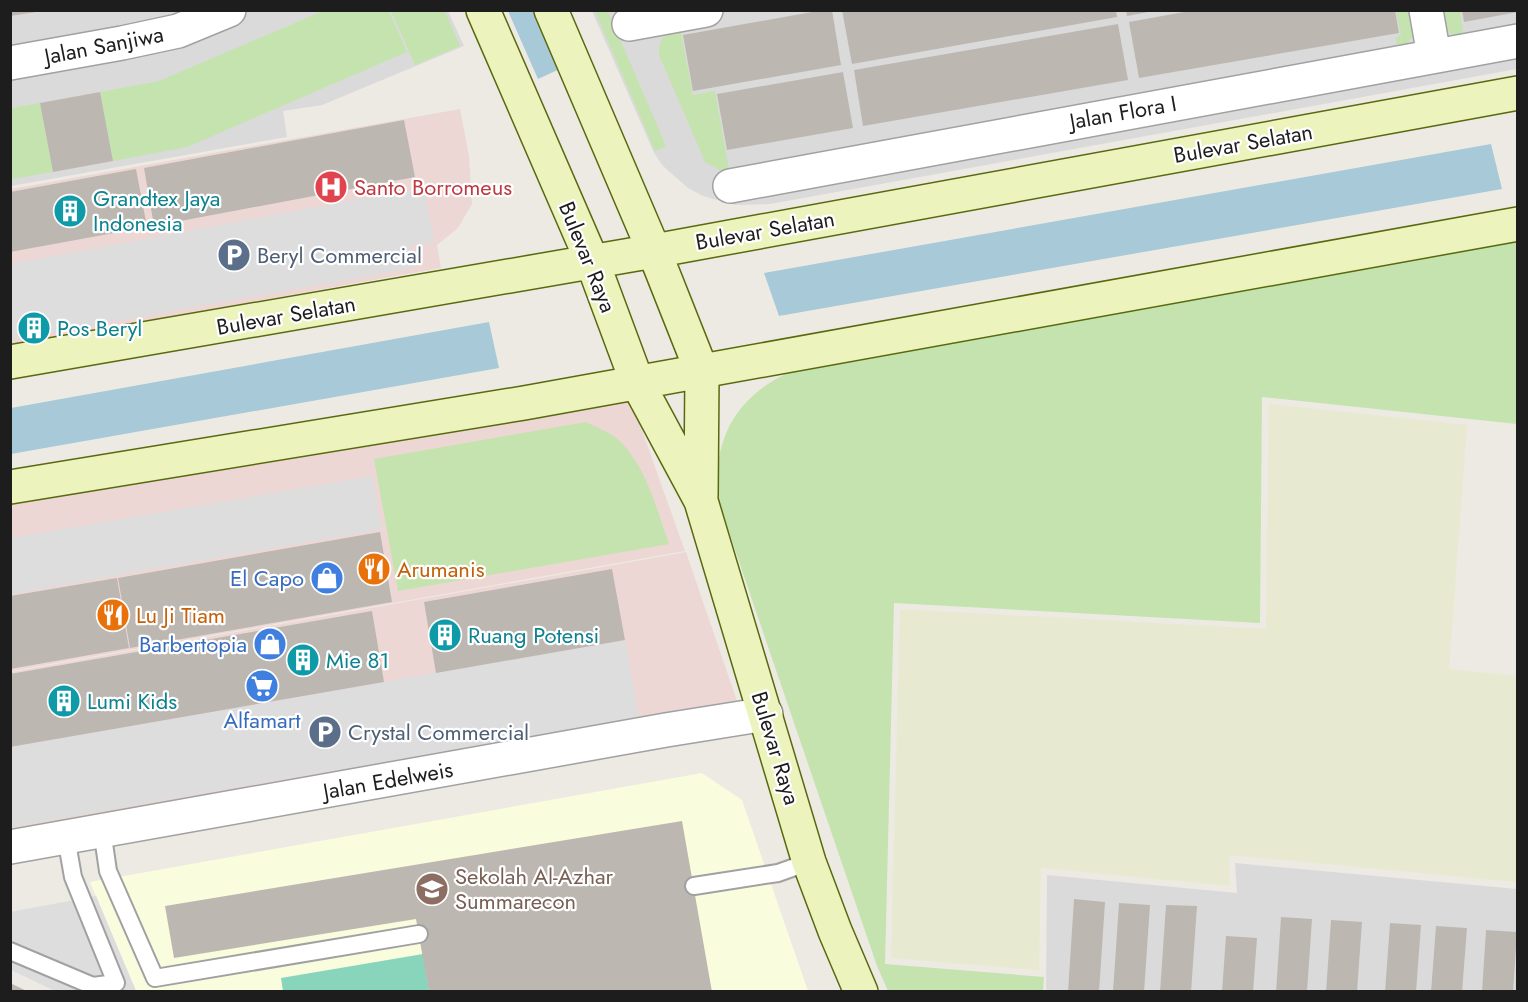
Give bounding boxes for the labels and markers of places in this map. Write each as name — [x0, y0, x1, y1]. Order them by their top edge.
hospital icon: Santo Borromeus — [313, 169, 349, 205]
place label: Santo Borromeus — [354, 171, 512, 203]
place label: Grandtex Jaya Indonesia — [93, 182, 220, 239]
building icon: Grandtex Jaya Indonesia — [52, 193, 88, 229]
parking icon: Beryl Commercial — [216, 237, 252, 273]
place label: Beryl Commercial — [257, 239, 422, 271]
building icon: Pos Beryl — [16, 310, 52, 346]
place label: Pos Beryl — [57, 312, 142, 344]
restaurant icon: Arumanis — [356, 551, 392, 587]
place label: Arumanis — [397, 553, 485, 585]
shop icon: El Capo — [309, 560, 345, 596]
place label: El Capo — [230, 562, 304, 594]
restaurant icon: Lu Ji Tiam — [95, 597, 131, 633]
place label: Lu Ji Tiam — [136, 599, 225, 631]
building icon: Ruang Potensi — [427, 617, 463, 653]
place label: Ruang Potensi — [468, 619, 599, 651]
shop icon: Barbertopia — [252, 626, 288, 662]
place label: Barbertopia — [139, 628, 247, 660]
building icon: Mie 81 — [285, 642, 321, 678]
place label: Mie 81 — [326, 644, 389, 676]
supermarket icon: Alfamart — [244, 668, 280, 704]
building icon: Lumi Kids — [46, 683, 82, 719]
place label: Lumi Kids — [87, 685, 177, 717]
place label: Alfamart — [223, 704, 301, 736]
parking icon: Crystal Commercial — [307, 714, 343, 750]
place label: Crystal Commercial — [348, 716, 529, 748]
place label: Sekolah Al-Azhar Summarecon — [455, 860, 614, 917]
school or university icon: Sekolah Al-Azhar Summarecon — [414, 871, 450, 907]

